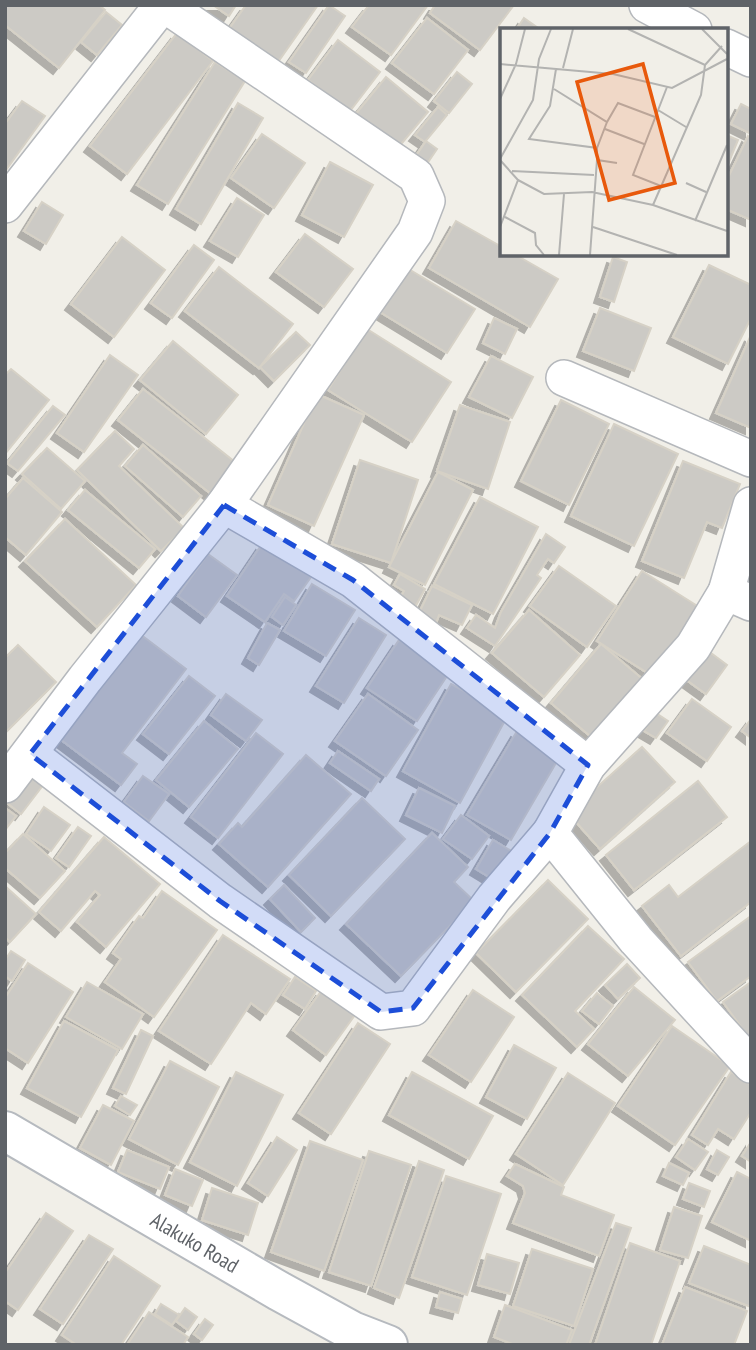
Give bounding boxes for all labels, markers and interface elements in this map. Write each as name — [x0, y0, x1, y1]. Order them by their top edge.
inset map — [500, 28, 728, 256]
street label: Alakuko Road — [146, 1206, 244, 1278]

